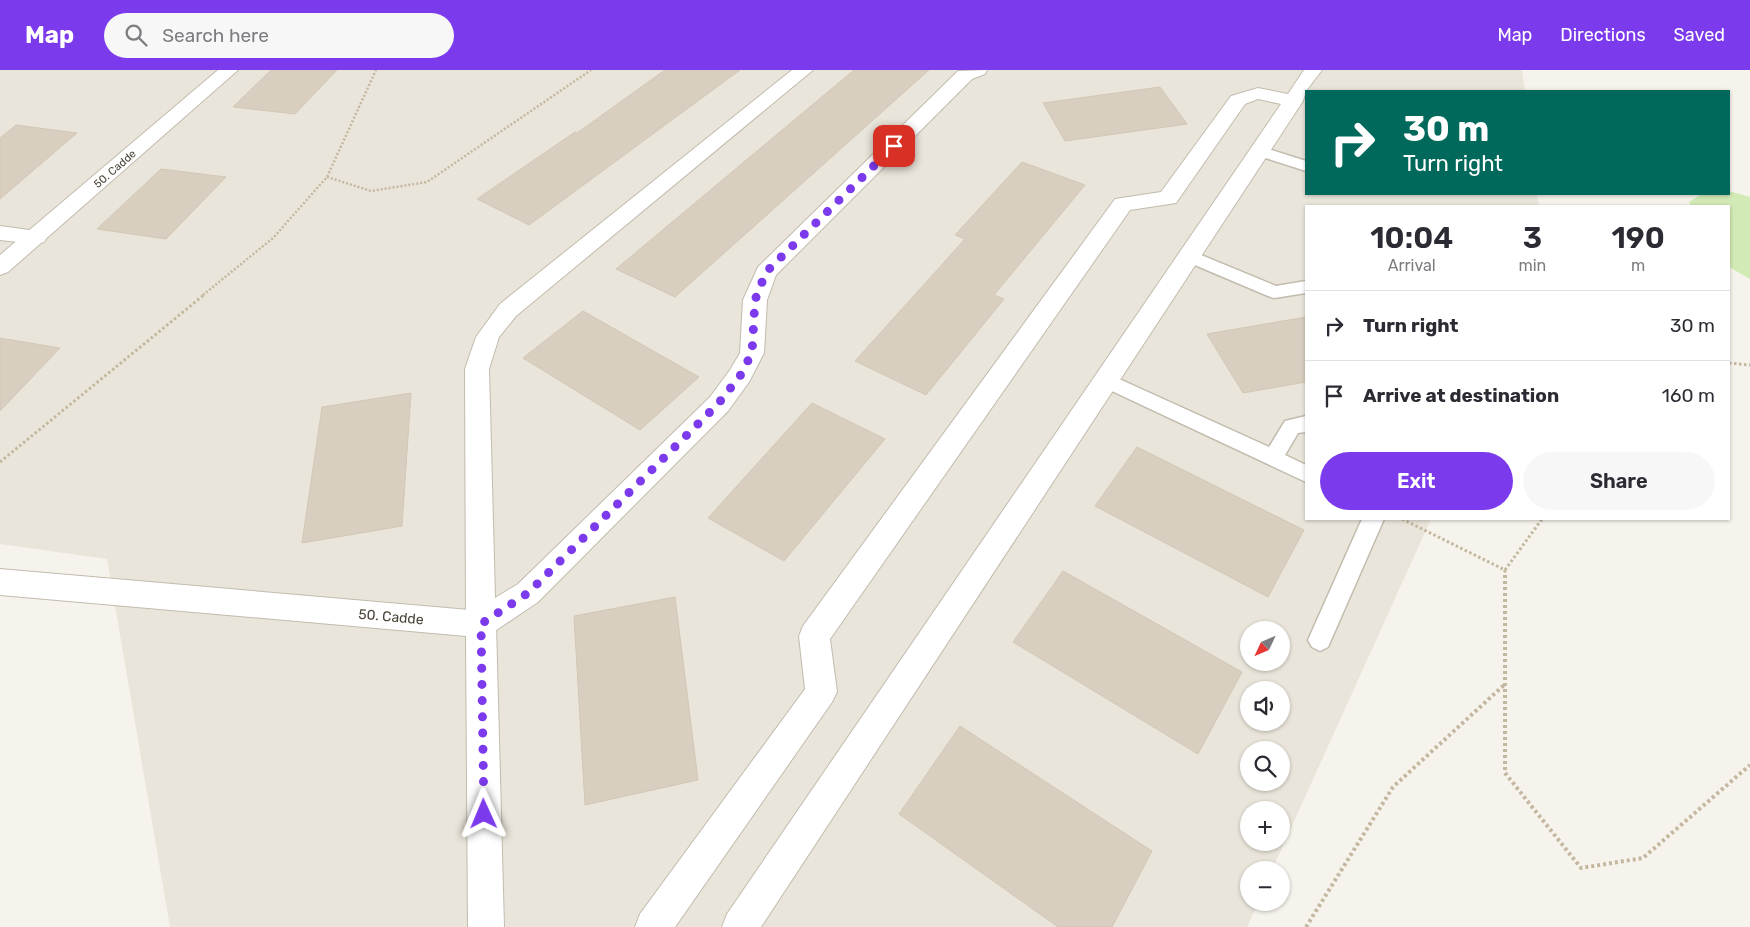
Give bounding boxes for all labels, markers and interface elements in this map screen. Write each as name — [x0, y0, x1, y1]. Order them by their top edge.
search box — [104, 13, 454, 58]
text: Map — [25, 21, 74, 49]
icon: search — [122, 21, 150, 49]
text: Search here — [162, 24, 269, 47]
text: Map — [1497, 24, 1532, 46]
text: Directions — [1560, 24, 1646, 46]
text: Saved — [1674, 24, 1725, 46]
text: 30 m — [1403, 108, 1489, 150]
icon: right — [1320, 110, 1385, 175]
pin — [873, 125, 915, 167]
icon: arrive — [880, 132, 908, 160]
street label: 50. Cadde — [91, 147, 139, 191]
text: Turn right — [1403, 150, 1503, 177]
text: 10:04 — [1370, 220, 1453, 256]
text: 3 — [1523, 220, 1542, 256]
text: 190 — [1611, 220, 1665, 256]
text: Arrival — [1388, 256, 1436, 275]
text: min — [1518, 256, 1546, 275]
text: m — [1631, 256, 1645, 275]
icon: right — [1320, 312, 1348, 340]
text: Turn right — [1363, 314, 1458, 337]
text: 30 m — [1670, 314, 1715, 337]
icon: arrive — [1320, 382, 1348, 410]
text: Arrive at destination — [1363, 384, 1559, 407]
text: 160 m — [1662, 384, 1715, 407]
button: Exit — [1320, 452, 1513, 510]
button: Share — [1523, 452, 1715, 510]
street label: 50. Cadde — [358, 606, 425, 628]
north arrow — [1240, 621, 1290, 671]
map controls — [1240, 621, 1290, 911]
button: sound — [1240, 681, 1290, 731]
button: search — [1240, 741, 1290, 791]
position arrow — [457, 787, 509, 839]
button: + — [1240, 801, 1290, 851]
button: − — [1240, 861, 1290, 911]

